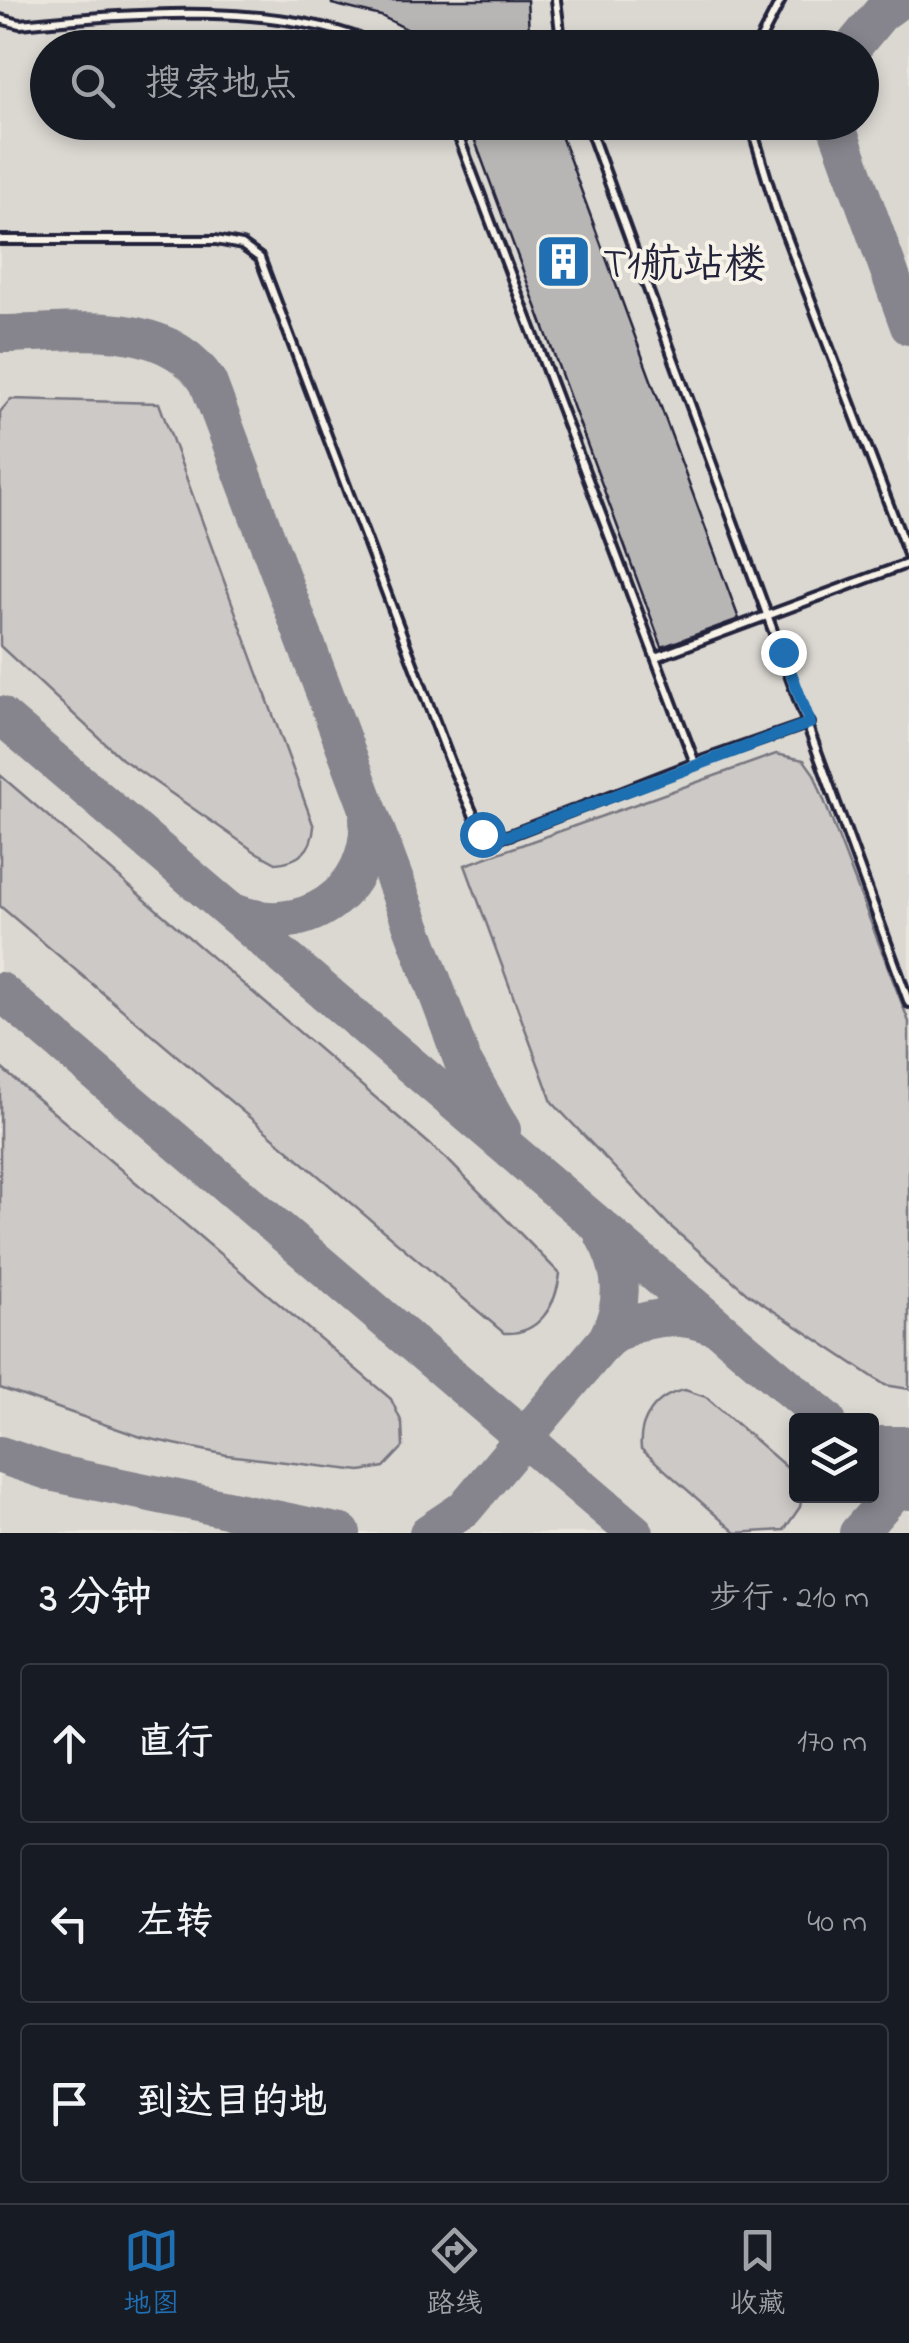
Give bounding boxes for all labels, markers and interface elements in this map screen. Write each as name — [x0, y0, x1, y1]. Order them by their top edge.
search box — [30, 30, 879, 140]
icon: search — [65, 58, 120, 113]
text: 搜索地点 — [145, 58, 297, 114]
building icon: T1航站楼 — [534, 232, 594, 292]
place label: T1航站楼 — [603, 236, 766, 297]
route end — [761, 630, 807, 676]
route start — [460, 812, 506, 858]
map controls — [789, 1413, 879, 1503]
button: layers — [789, 1413, 879, 1503]
text: 3 分钟 — [40, 1569, 152, 1630]
text: 步行 · 210 m — [709, 1576, 869, 1623]
icon: ahead — [42, 1716, 97, 1771]
text: 直行 — [137, 1716, 213, 1772]
text: 170 m — [797, 1720, 867, 1767]
icon: left — [42, 1896, 97, 1951]
text: 左转 — [137, 1896, 213, 1952]
text: 40 m — [807, 1900, 867, 1947]
icon: arrive — [42, 2076, 97, 2131]
text: 到达目的地 — [137, 2076, 327, 2132]
tab: 地图 — [123, 2223, 180, 2326]
tab: 路线 — [426, 2223, 483, 2326]
tab: 收藏 — [729, 2223, 786, 2326]

